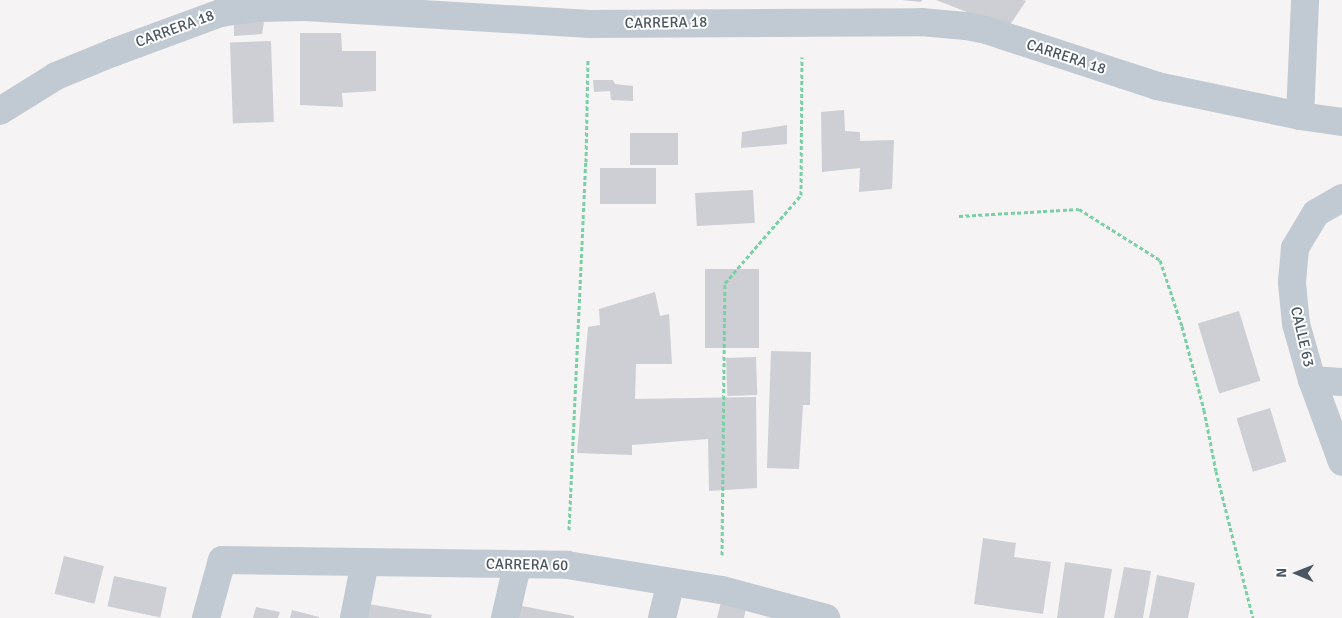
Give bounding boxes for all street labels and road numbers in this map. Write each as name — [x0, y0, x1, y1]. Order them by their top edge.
street label: CARRERA 18 — [133, 6, 217, 52]
street label: CARRERA 18 — [625, 13, 707, 33]
street label: CARRERA 18 — [1024, 36, 1108, 78]
street label: CALLE 63 — [1286, 305, 1318, 369]
street label: CARRERA 60 — [486, 555, 568, 575]

